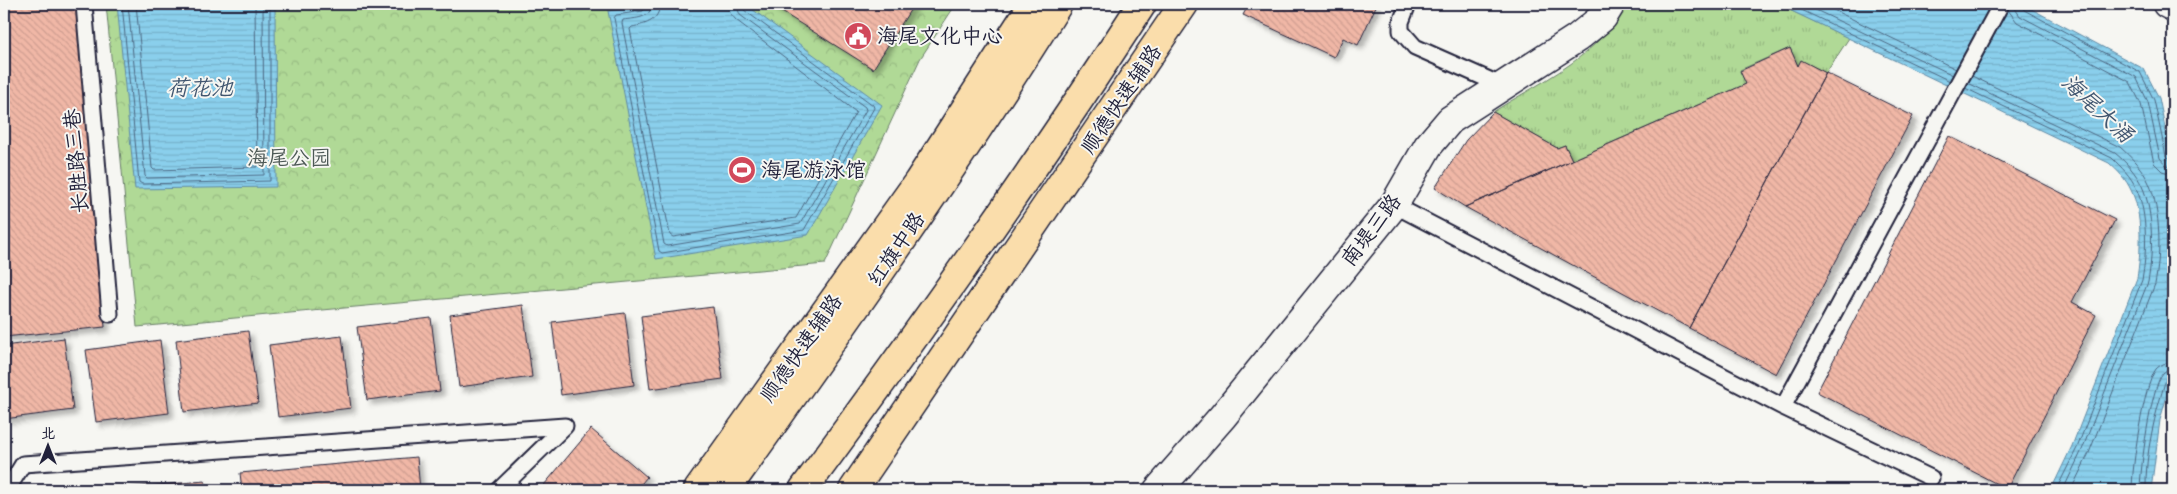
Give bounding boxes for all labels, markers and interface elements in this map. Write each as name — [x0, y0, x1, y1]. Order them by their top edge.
public building icon: 海尾文化中心 — [843, 21, 873, 51]
place label: 海尾文化中心 — [877, 23, 1003, 49]
street label: 顺德快速辅路 — [1075, 40, 1167, 158]
water label: 海尾大涌 — [2056, 68, 2140, 150]
water label: 荷花池 — [167, 74, 234, 102]
street label: 长胜路三巷 — [58, 108, 94, 214]
park label: 海尾公园 — [247, 145, 331, 171]
sports icon: 海尾游泳馆 — [727, 155, 757, 185]
place label: 海尾游泳馆 — [761, 157, 866, 183]
street label: 南堤三路 — [1335, 189, 1407, 271]
street label: 红旗中路 — [862, 207, 930, 291]
street label: 顺德快速辅路 — [754, 289, 848, 407]
north arrow — [22, 422, 72, 472]
text: 北 — [41, 425, 55, 442]

